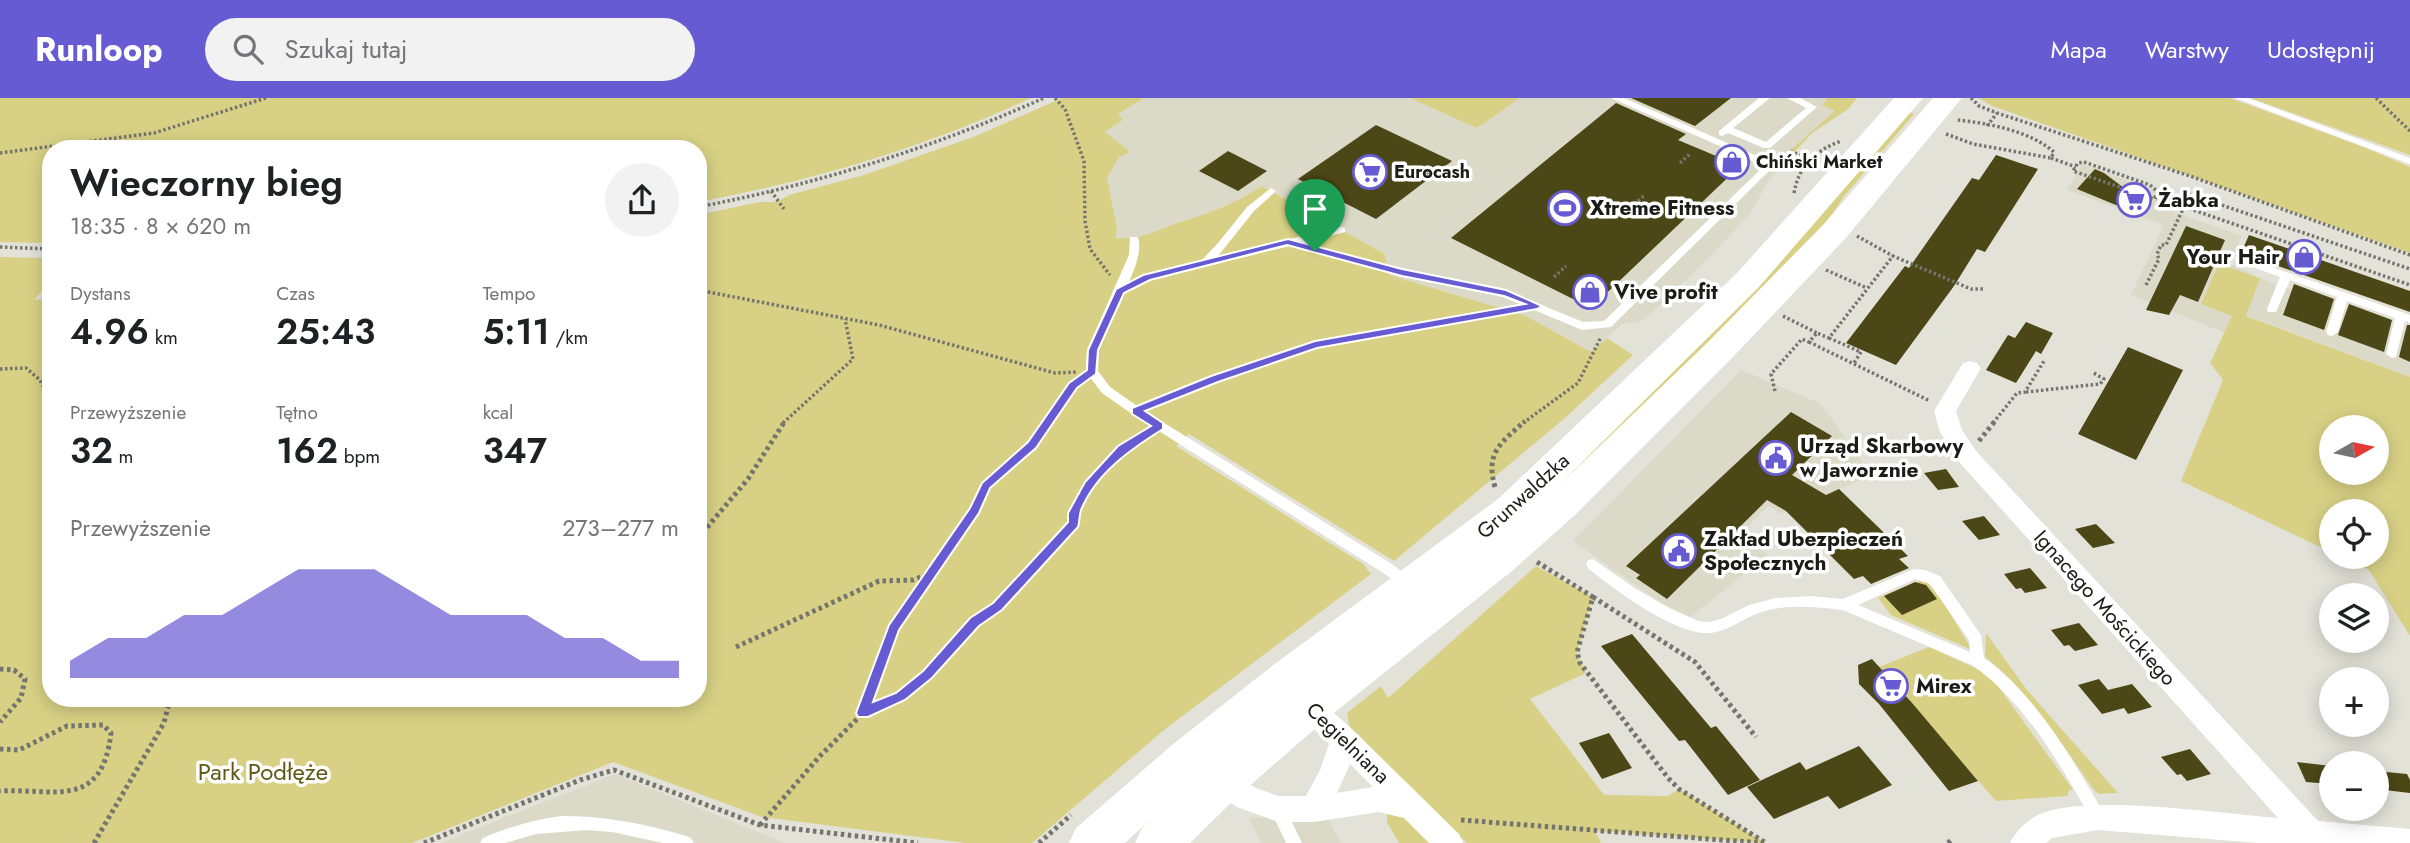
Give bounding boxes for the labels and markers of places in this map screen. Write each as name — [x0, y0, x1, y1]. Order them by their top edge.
shop icon: Chiński Market — [1713, 143, 1751, 181]
place label: Chiński Market — [1756, 149, 1883, 175]
supermarket icon: Eurocash — [1351, 153, 1389, 191]
place label: Eurocash — [1394, 159, 1470, 185]
pin — [1285, 179, 1345, 251]
supermarket icon: Żabka — [2115, 181, 2153, 219]
place label: Żabka — [2158, 185, 2219, 215]
sports icon: Xtreme Fitness — [1546, 189, 1584, 227]
place label: Xtreme Fitness — [1590, 193, 1735, 223]
shop icon: Your Hair — [2285, 238, 2323, 276]
place label: Your Hair — [2186, 242, 2280, 272]
shop icon: Vive profit — [1571, 273, 1609, 311]
place label: Vive profit — [1613, 277, 1718, 307]
place label: Urząd Skarbowy w Jaworznie — [1799, 431, 1964, 485]
public building icon: Urząd Skarbowy w Jaworznie — [1757, 439, 1795, 477]
place label: Zakład Ubezpieczeń Społecznych — [1704, 524, 1903, 578]
public building icon: Zakład Ubezpieczeń Społecznych — [1660, 532, 1698, 570]
supermarket icon: Mirex — [1872, 667, 1910, 705]
place label: Mirex — [1916, 671, 1973, 701]

